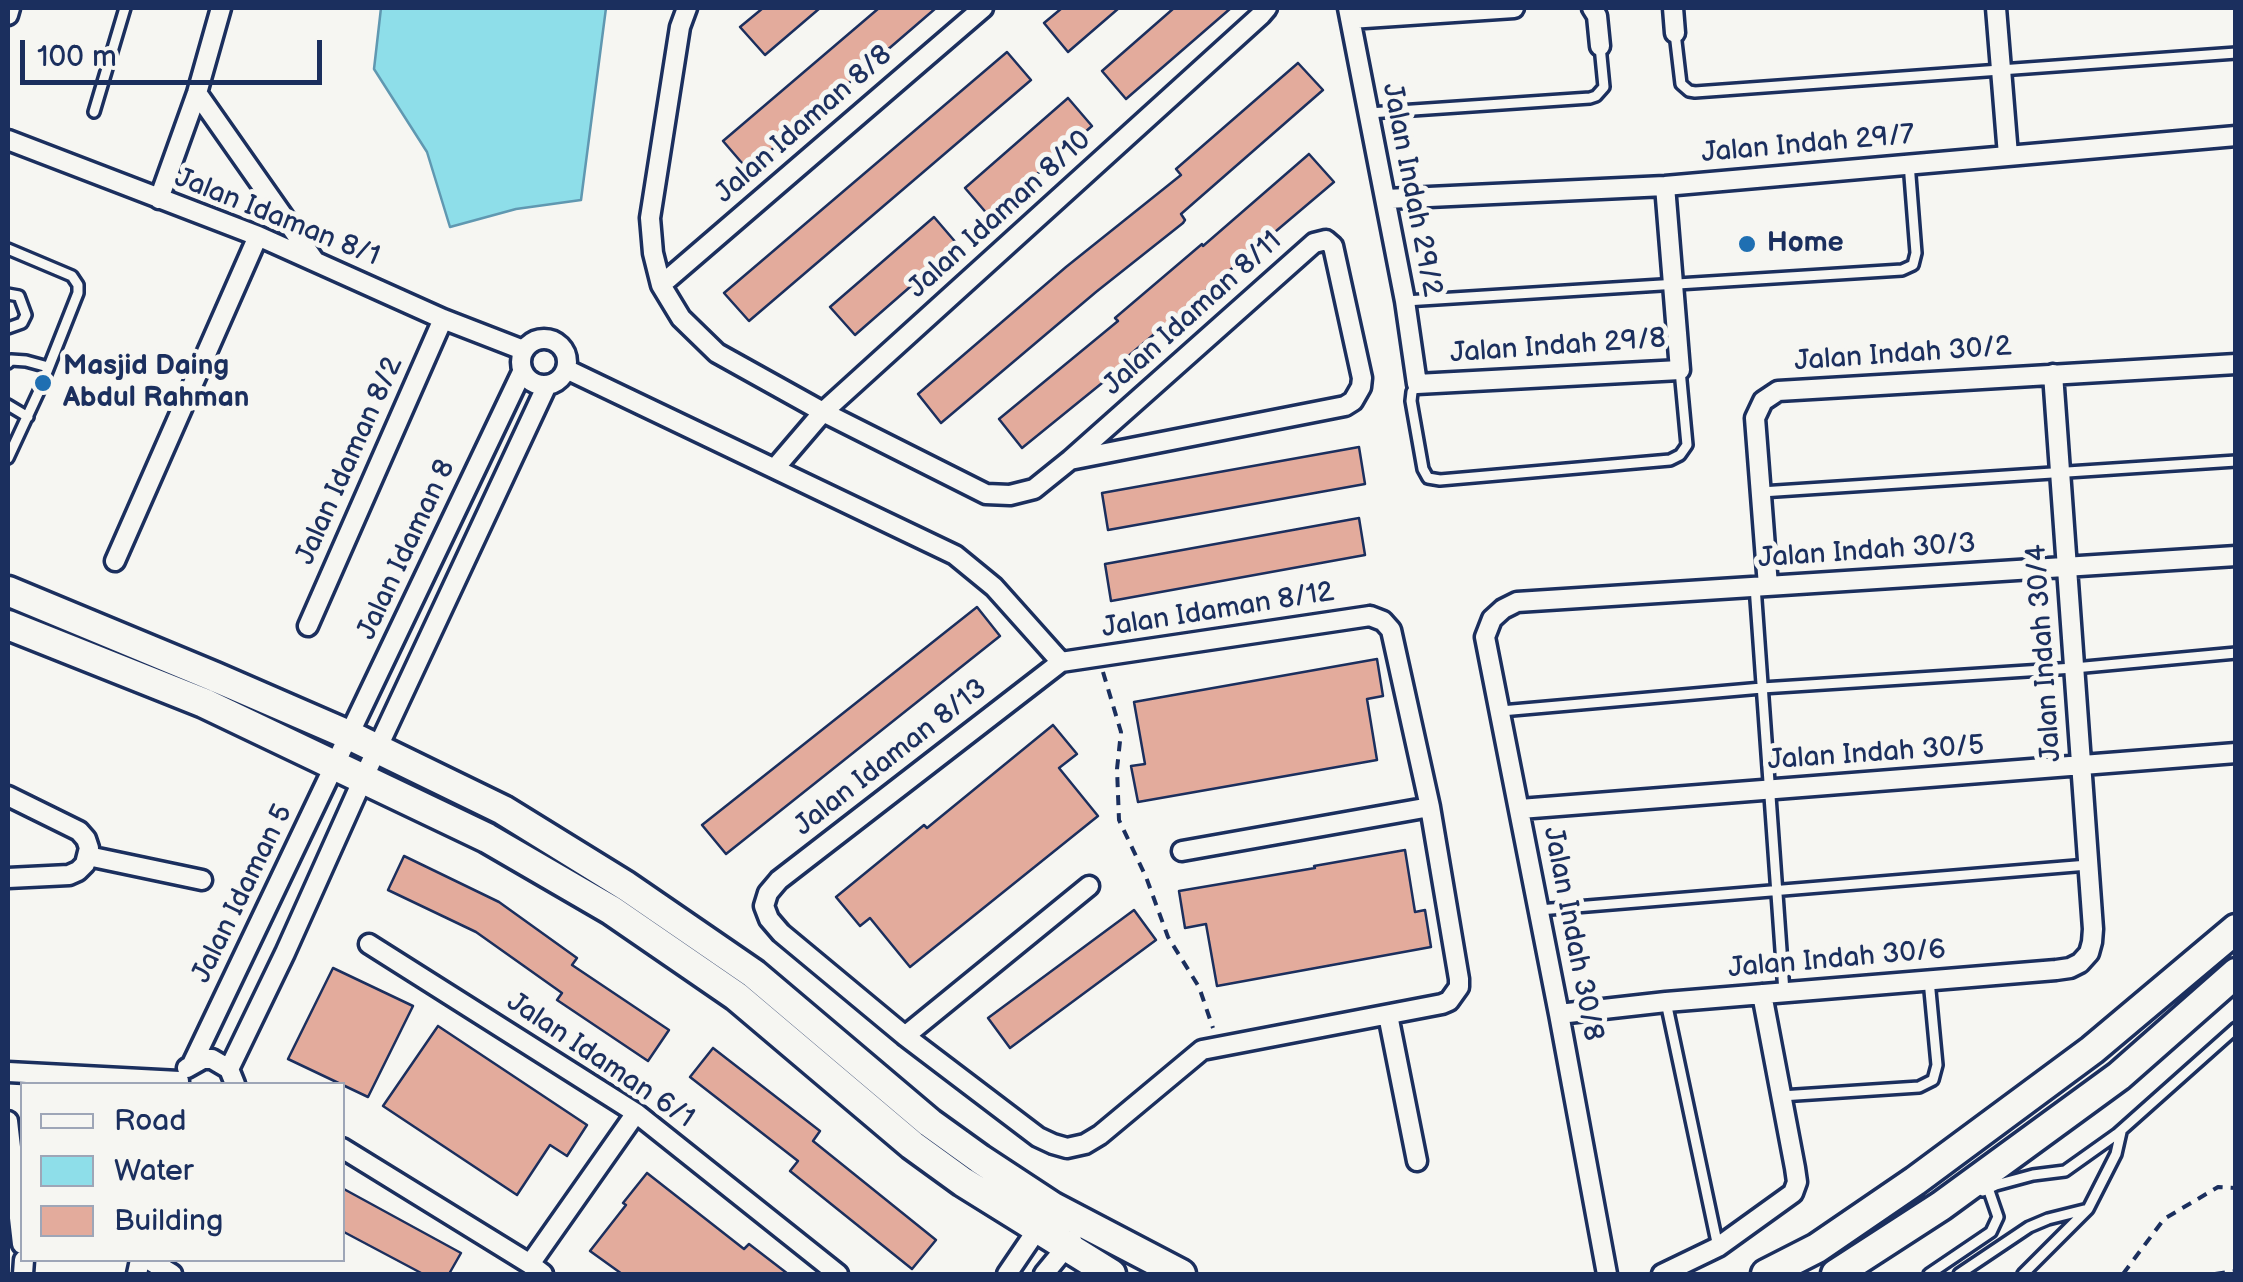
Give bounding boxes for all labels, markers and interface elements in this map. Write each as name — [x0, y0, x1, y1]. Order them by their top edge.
scale bar — [25, 20, 328, 82]
text: 100 m — [37, 39, 117, 75]
street label: Jalan Idaman 8/8 — [709, 39, 899, 211]
street label: Jalan Indah 29/2 — [1374, 81, 1448, 299]
street label: Jalan Indah 29/7 — [1700, 119, 1916, 171]
street label: Jalan Idaman 8/10 — [902, 124, 1098, 306]
street label: Jalan Idaman 8/1 — [170, 162, 384, 274]
street label: Jalan Idaman 8/11 — [1097, 225, 1289, 403]
place label: Home — [1767, 227, 1844, 261]
marker: Home — [1736, 233, 1758, 255]
street label: Jalan Indah 29/8 — [1449, 323, 1667, 371]
street label: Jalan Indah 30/2 — [1793, 331, 2013, 379]
place label: Masjid Daing Abdul Rahman — [63, 350, 249, 416]
street label: Jalan Idaman 8/2 — [289, 352, 411, 570]
marker: Masjid Daing Abdul Rahman — [32, 372, 54, 394]
street label: Jalan Idaman 8 — [351, 455, 463, 645]
street label: Jalan Indah 30/3 — [1757, 528, 1977, 576]
street label: Jalan Indah 30/4 — [2021, 543, 2069, 763]
street label: Jalan Idaman 8/12 — [1100, 576, 1336, 646]
street label: Jalan Idaman 8/13 — [788, 672, 994, 844]
street label: Jalan Indah 30/5 — [1767, 730, 1985, 778]
street label: Jalan Idaman 5 — [185, 799, 301, 989]
street label: Jalan Indah 30/8 — [1535, 824, 1609, 1044]
street label: Jalan Indah 30/6 — [1727, 934, 1947, 986]
street label: Jalan Idaman 6/1 — [500, 986, 700, 1136]
legend — [20, 1082, 345, 1262]
text: Road — [114, 1103, 187, 1139]
text: Water — [114, 1153, 194, 1189]
text: Building — [114, 1203, 223, 1239]

